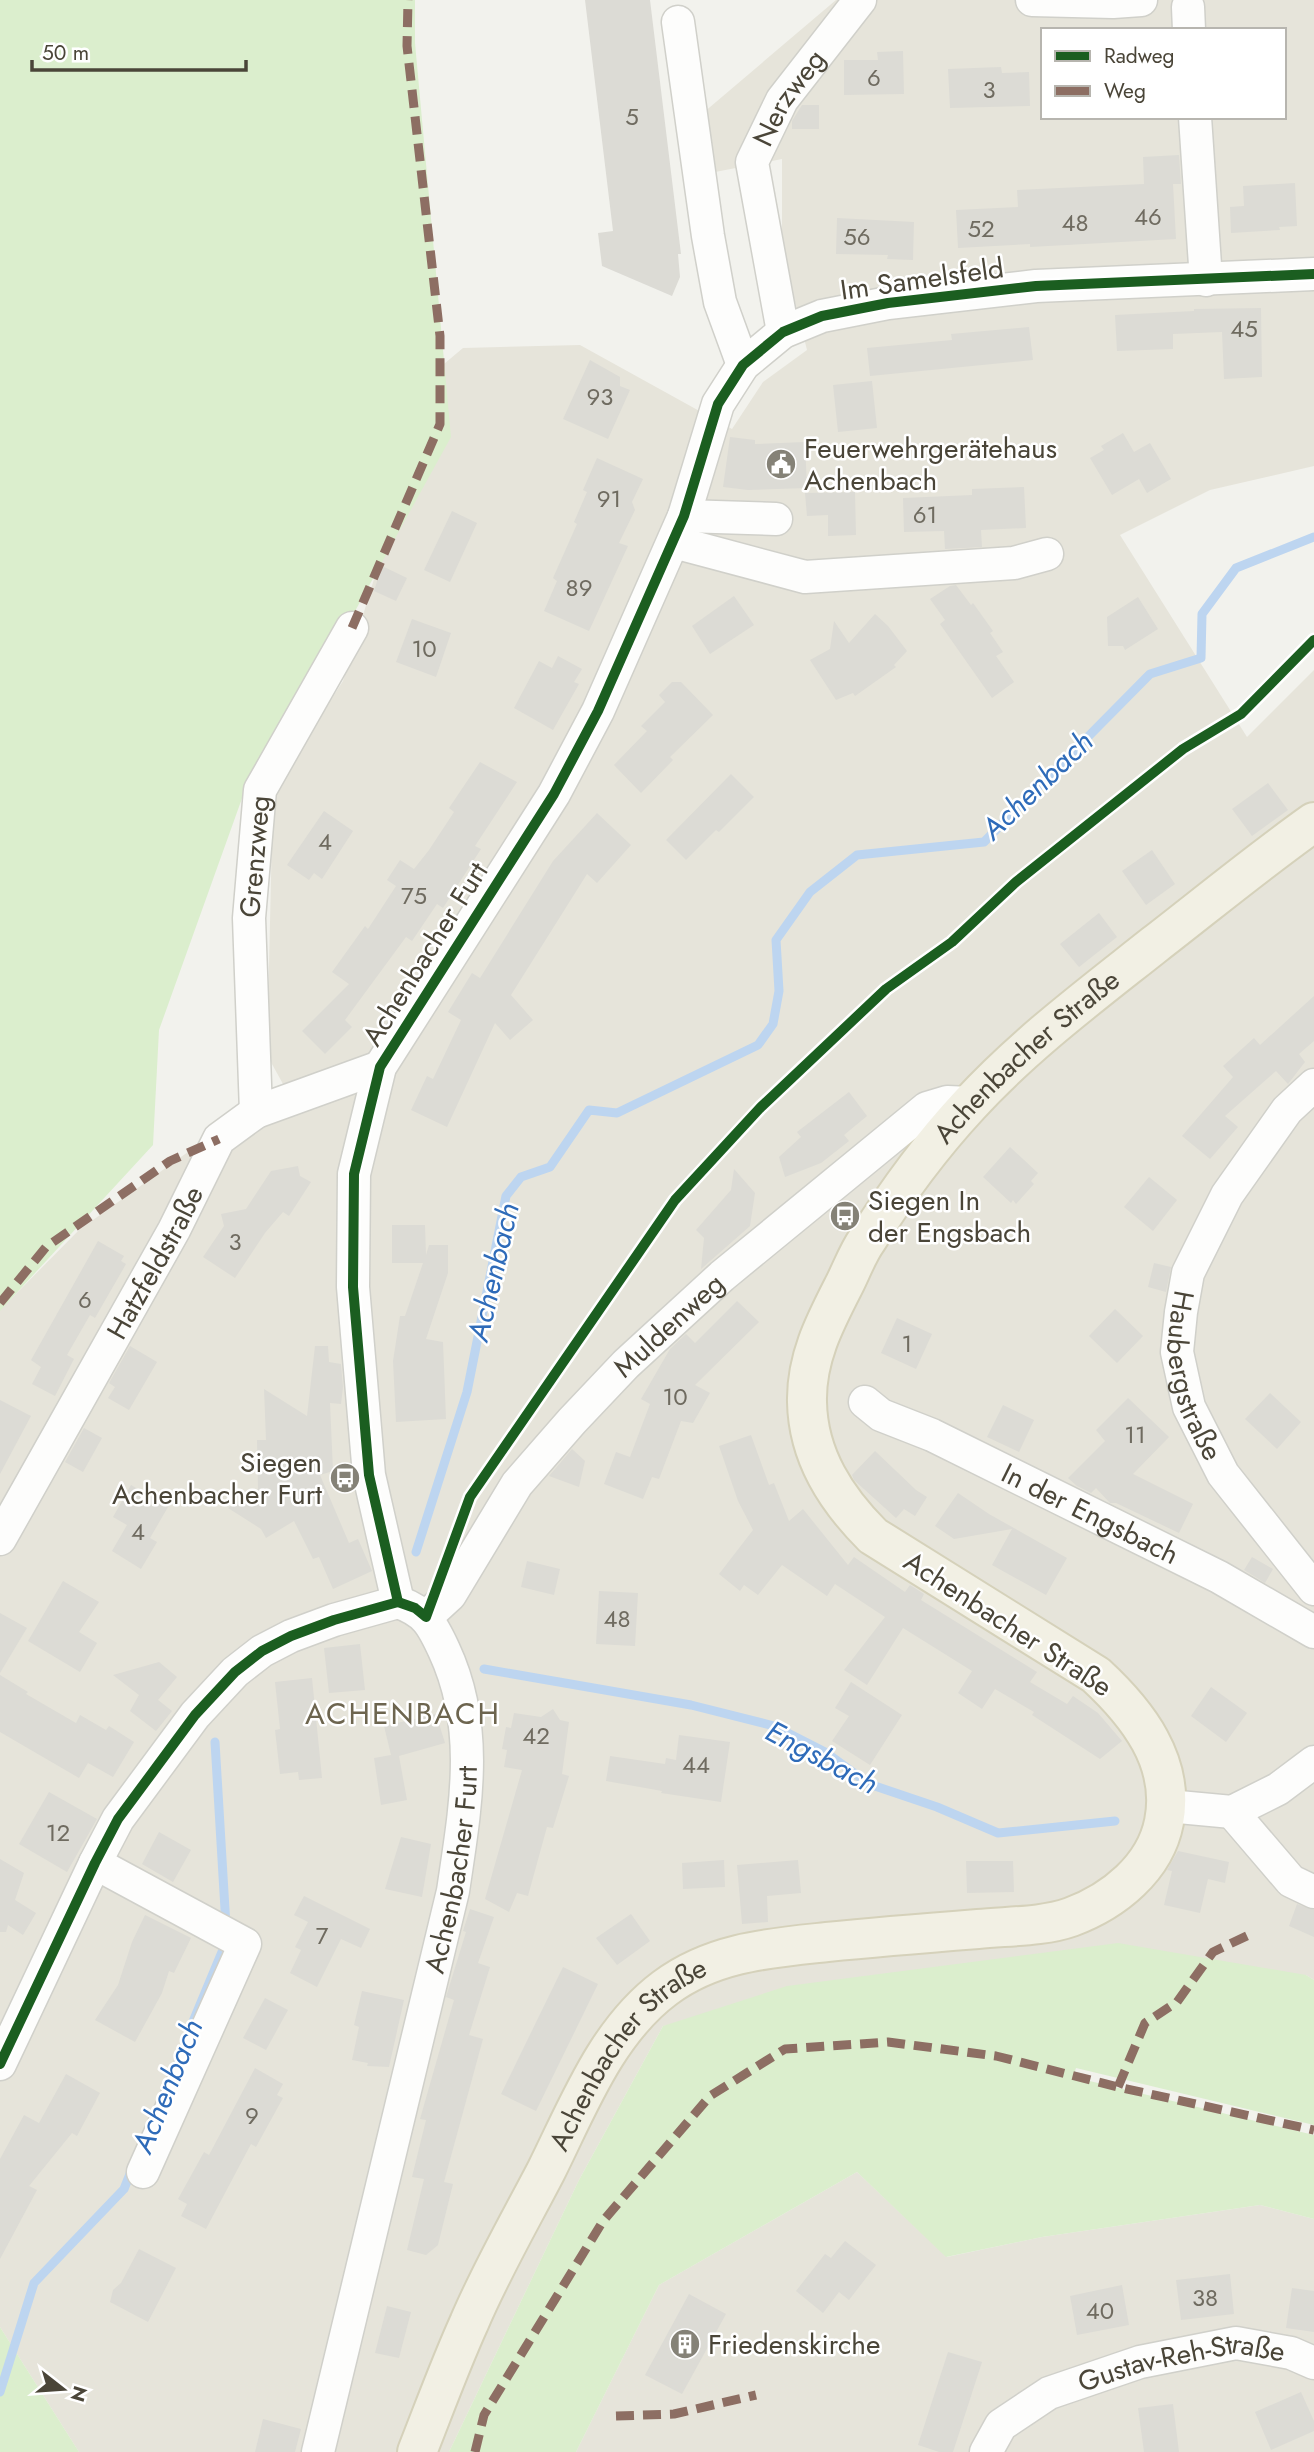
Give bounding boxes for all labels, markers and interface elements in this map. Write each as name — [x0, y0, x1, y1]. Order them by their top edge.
scale bar — [32, 28, 245, 72]
legend — [1041, 28, 1286, 119]
text: 50 m — [42, 38, 89, 68]
street label: Nerzweg — [742, 40, 835, 153]
text: Radweg — [1104, 41, 1175, 71]
house number: 6 — [867, 60, 881, 95]
house number: 3 — [982, 72, 996, 107]
text: Weg — [1104, 76, 1146, 106]
house number: 5 — [625, 99, 639, 134]
house number: 46 — [1134, 199, 1162, 234]
house number: 48 — [1061, 205, 1089, 240]
house number: 52 — [967, 211, 995, 246]
house number: 56 — [843, 219, 871, 254]
street label: Im Samelsfeld — [838, 247, 1006, 311]
house number: 45 — [1230, 311, 1258, 346]
house number: 93 — [587, 379, 613, 414]
place label: Feuerwehrgerätehaus Achenbach — [804, 428, 1057, 501]
public building icon: Feuerwehrgerätehaus Achenbach — [764, 447, 798, 481]
house number: 91 — [597, 481, 621, 516]
house number: 61 — [913, 497, 937, 532]
house number: 89 — [566, 570, 592, 605]
house number: 10 — [411, 631, 437, 666]
water label: Achenbach — [971, 721, 1103, 850]
street label: Grenzweg — [229, 794, 280, 919]
house number: 4 — [318, 824, 332, 859]
street label: Achenbacher Furt — [352, 854, 498, 1054]
house number: 75 — [401, 878, 427, 913]
street label: Achenbacher Straße — [923, 959, 1128, 1152]
street label: Hatzfeldstraße — [96, 1179, 213, 1347]
place label: Siegen In der Engsbach — [868, 1180, 1031, 1253]
water label: Achenbach — [456, 1198, 530, 1347]
bus stop icon: Siegen In der Engsbach — [828, 1199, 862, 1233]
house number: 3 — [228, 1224, 242, 1259]
street label: Muldenweg — [604, 1263, 733, 1387]
house number: 6 — [78, 1282, 92, 1317]
street label: Haubergstraße — [1156, 1287, 1233, 1467]
house number: 1 — [902, 1326, 912, 1361]
house number: 10 — [662, 1379, 688, 1414]
house number: 11 — [1124, 1417, 1146, 1452]
place label: Siegen Achenbacher Furt — [112, 1442, 322, 1515]
street label: In der Engsbach — [995, 1452, 1186, 1575]
bus stop icon: Siegen Achenbacher Furt — [328, 1461, 362, 1495]
house number: 4 — [131, 1514, 145, 1549]
street label: Achenbacher Straße — [896, 1541, 1120, 1707]
house number: 48 — [603, 1601, 631, 1636]
district label: ACHENBACH — [305, 1692, 501, 1735]
water label: Engsbach — [758, 1709, 886, 1805]
house number: 42 — [522, 1718, 550, 1753]
house number: 44 — [682, 1747, 710, 1782]
street label: Achenbacher Furt — [413, 1765, 487, 1978]
house number: 12 — [46, 1815, 70, 1850]
house number: 7 — [316, 1918, 329, 1953]
street label: Achenbacher Straße — [538, 1947, 713, 2158]
water label: Achenbach — [120, 2013, 213, 2160]
house number: 9 — [245, 2098, 259, 2133]
house number: 38 — [1192, 2280, 1218, 2315]
house number: 40 — [1086, 2293, 1114, 2328]
street label: Gustav-Reh-Straße — [1072, 2322, 1288, 2402]
place label: Friedenskirche — [708, 2324, 880, 2365]
building icon: Friedenskirche — [668, 2327, 702, 2361]
north arrow — [28, 2354, 98, 2424]
text: N — [64, 2383, 94, 2405]

